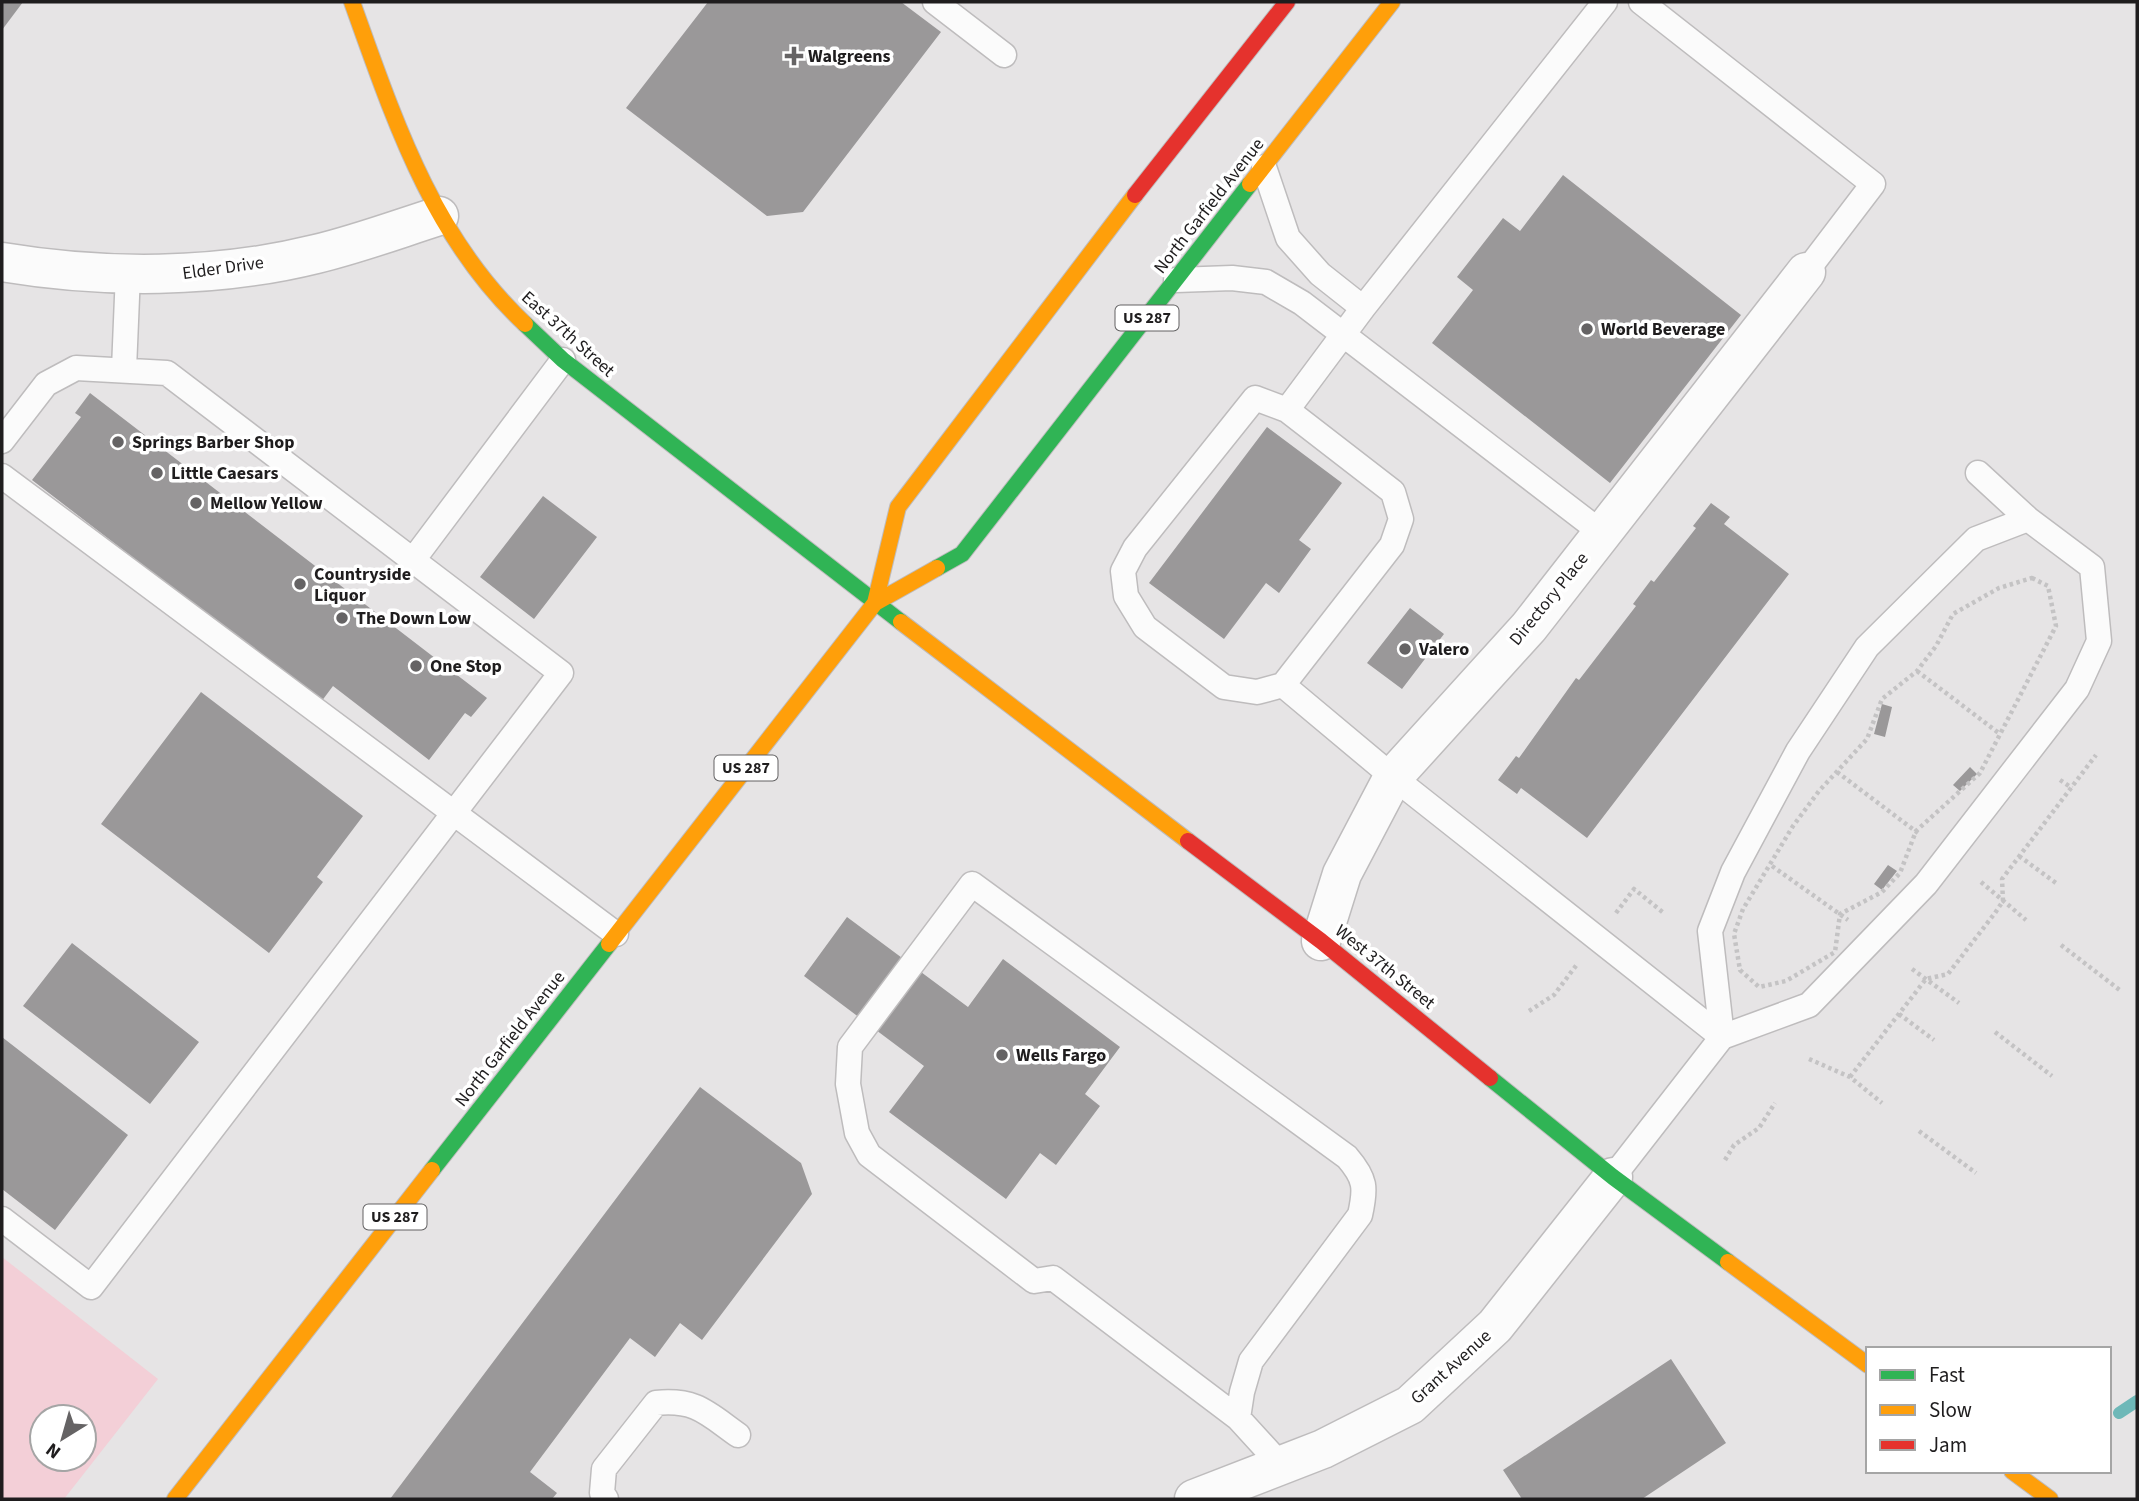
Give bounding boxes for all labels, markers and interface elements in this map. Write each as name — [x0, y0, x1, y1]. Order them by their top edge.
place label: Walgreens — [808, 44, 891, 69]
marker: Walgreens — [786, 48, 802, 64]
street label: North Garfield Avenue — [1148, 133, 1270, 279]
street label: Elder Drive — [181, 250, 265, 286]
street label: East 37th Street — [516, 285, 620, 383]
road number: US 287 — [1116, 306, 1178, 330]
place label: World Beverage — [1601, 317, 1725, 342]
marker: World Beverage — [1579, 321, 1595, 337]
place label: Springs Barber Shop — [132, 430, 294, 455]
marker: Springs Barber Shop — [110, 434, 126, 450]
place label: Little Caesars — [171, 461, 279, 486]
marker: Little Caesars — [149, 465, 165, 481]
place label: Mellow Yellow — [210, 491, 323, 516]
marker: Mellow Yellow — [188, 495, 204, 511]
street label: Directory Place — [1504, 547, 1594, 651]
place label: Countryside Liquor — [314, 562, 411, 608]
marker: Countryside Liquor — [292, 576, 308, 592]
place label: The Down Low — [356, 606, 471, 631]
marker: The Down Low — [334, 610, 350, 626]
place label: Valero — [1418, 637, 1469, 662]
marker: Valero — [1397, 641, 1413, 657]
place label: One Stop — [430, 654, 502, 679]
marker: One Stop — [408, 658, 424, 674]
road number: US 287 — [714, 755, 778, 780]
street label: West 37th Street — [1330, 919, 1440, 1015]
street label: North Garfield Avenue — [449, 966, 571, 1112]
place label: Wells Fargo — [1016, 1043, 1106, 1068]
marker: Wells Fargo — [994, 1047, 1010, 1063]
road number: US 287 — [364, 1204, 426, 1230]
street label: Grant Avenue — [1405, 1324, 1497, 1410]
legend — [1866, 1347, 2111, 1473]
text: Fast — [1929, 1360, 1965, 1390]
text: Slow — [1929, 1395, 1972, 1425]
north arrow — [28, 1403, 98, 1473]
text: Jam — [1929, 1430, 1967, 1460]
text: N — [40, 1436, 67, 1465]

